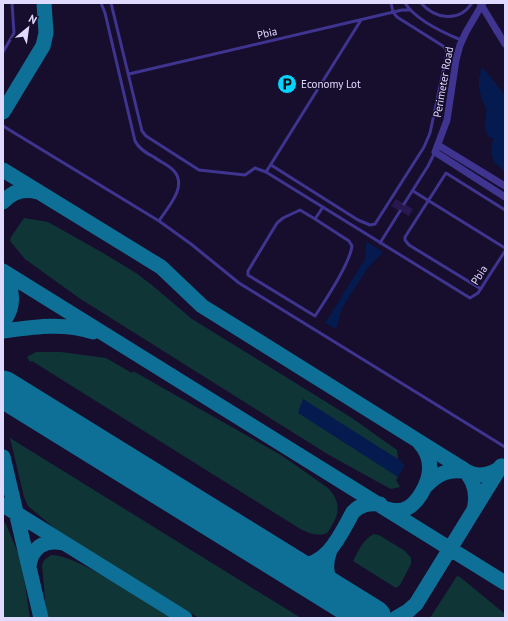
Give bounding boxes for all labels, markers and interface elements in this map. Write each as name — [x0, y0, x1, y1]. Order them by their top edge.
north arrow — [8, 8, 48, 48]
text: N — [26, 11, 39, 27]
street label: Pbia — [255, 24, 279, 42]
street label: Perimeter Road — [430, 45, 456, 119]
parking icon: Economy Lot — [276, 73, 298, 95]
place label: Economy Lot — [301, 77, 361, 91]
street label: Pbia — [468, 263, 490, 287]

